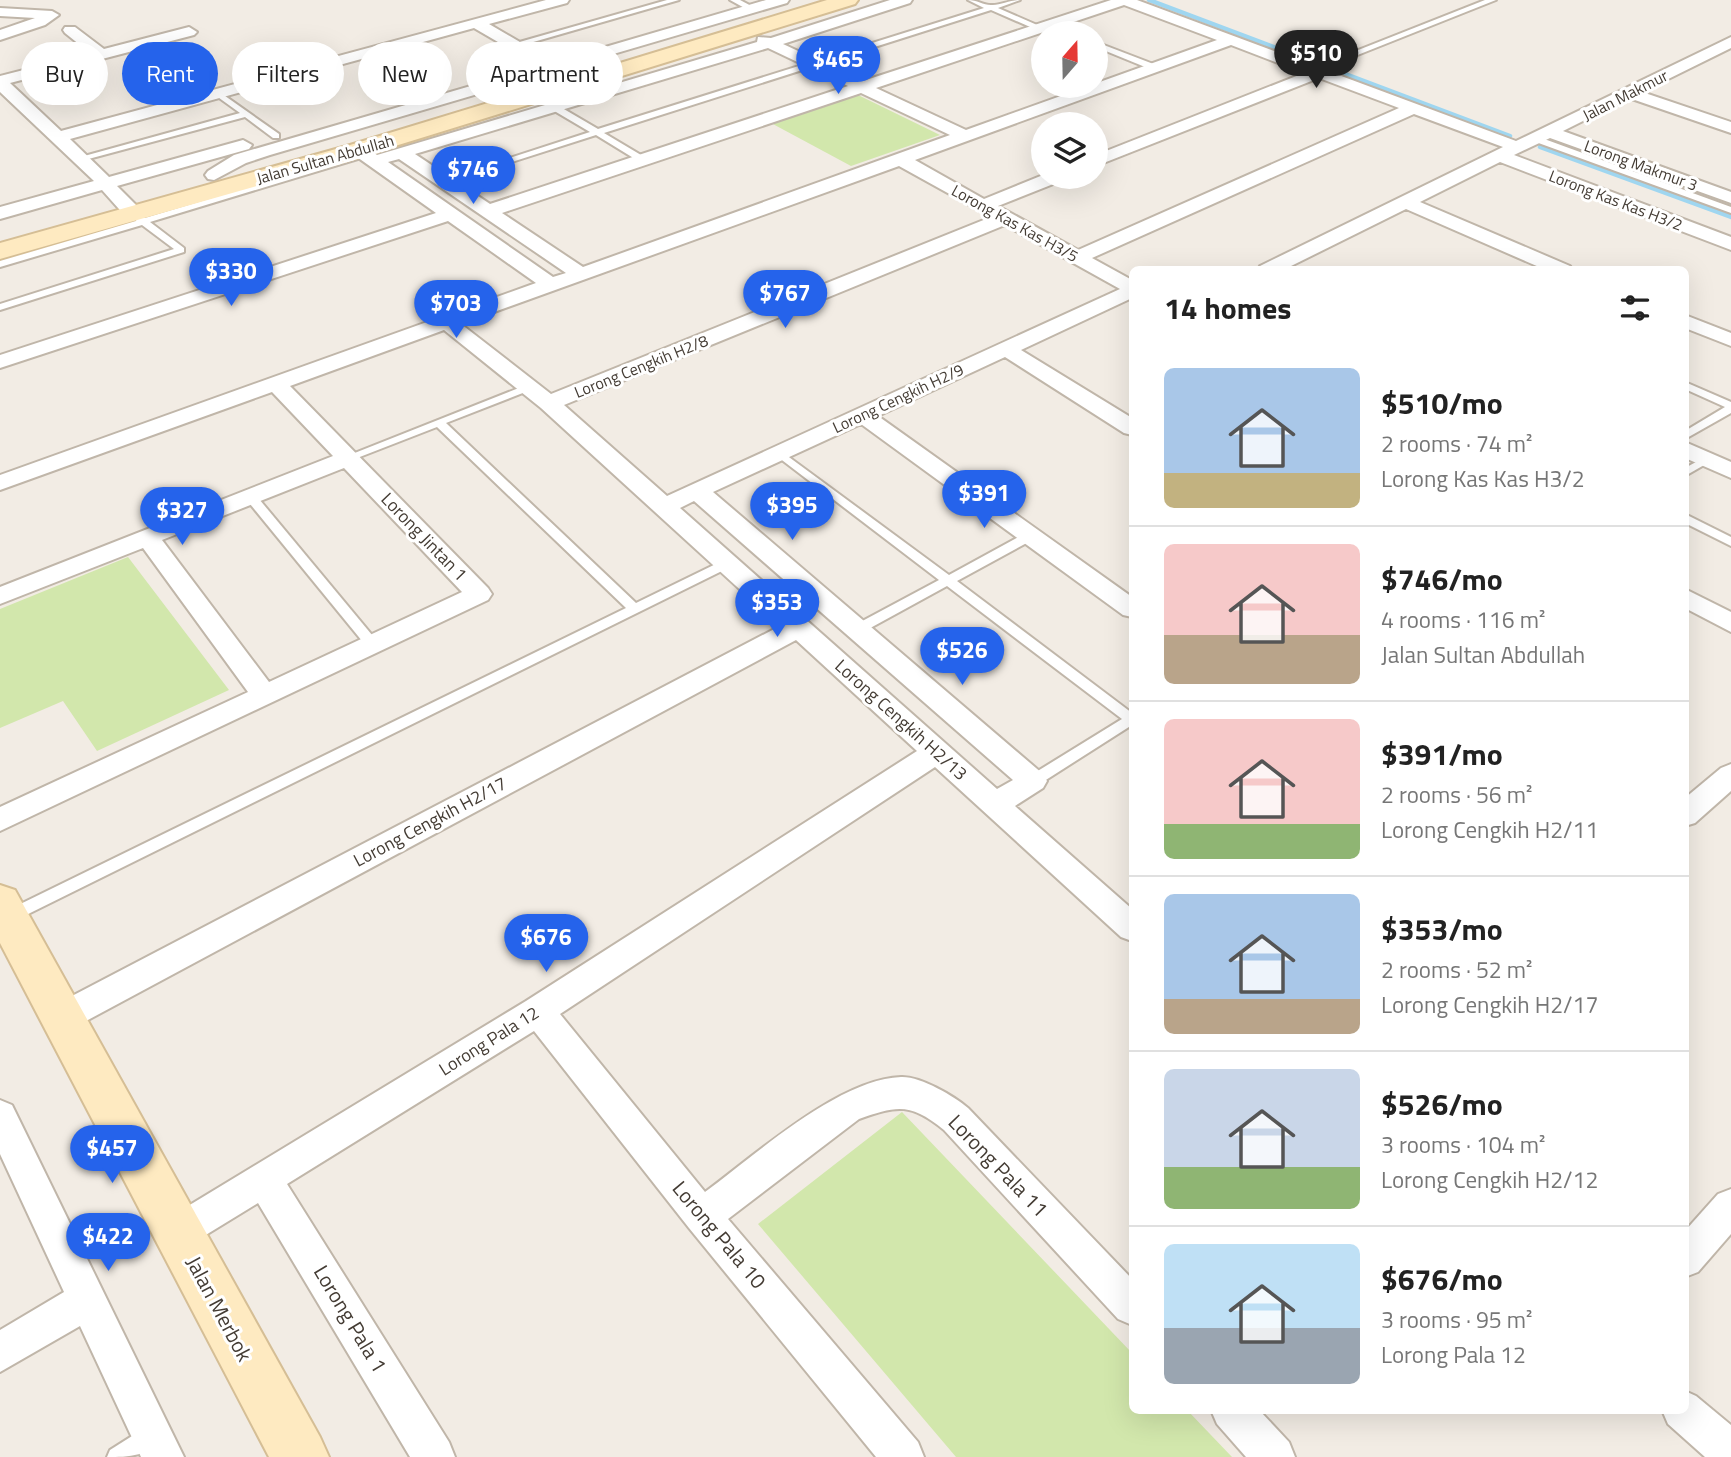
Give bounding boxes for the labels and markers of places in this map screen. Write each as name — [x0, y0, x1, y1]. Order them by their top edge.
pin: $510 — [1275, 31, 1357, 90]
pin: $465 — [797, 36, 879, 96]
pin: $746 — [432, 146, 514, 206]
pin: $330 — [190, 248, 272, 308]
pin: $767 — [744, 270, 826, 330]
pin: $703 — [415, 280, 497, 340]
pin: $391 — [943, 470, 1025, 530]
pin: $395 — [751, 482, 833, 542]
pin: $327 — [141, 488, 223, 547]
pin: $353 — [736, 580, 818, 639]
pin: $526 — [921, 628, 1003, 687]
pin: $676 — [505, 914, 587, 974]
pin: $457 — [71, 1126, 153, 1185]
pin: $422 — [67, 1214, 149, 1273]

